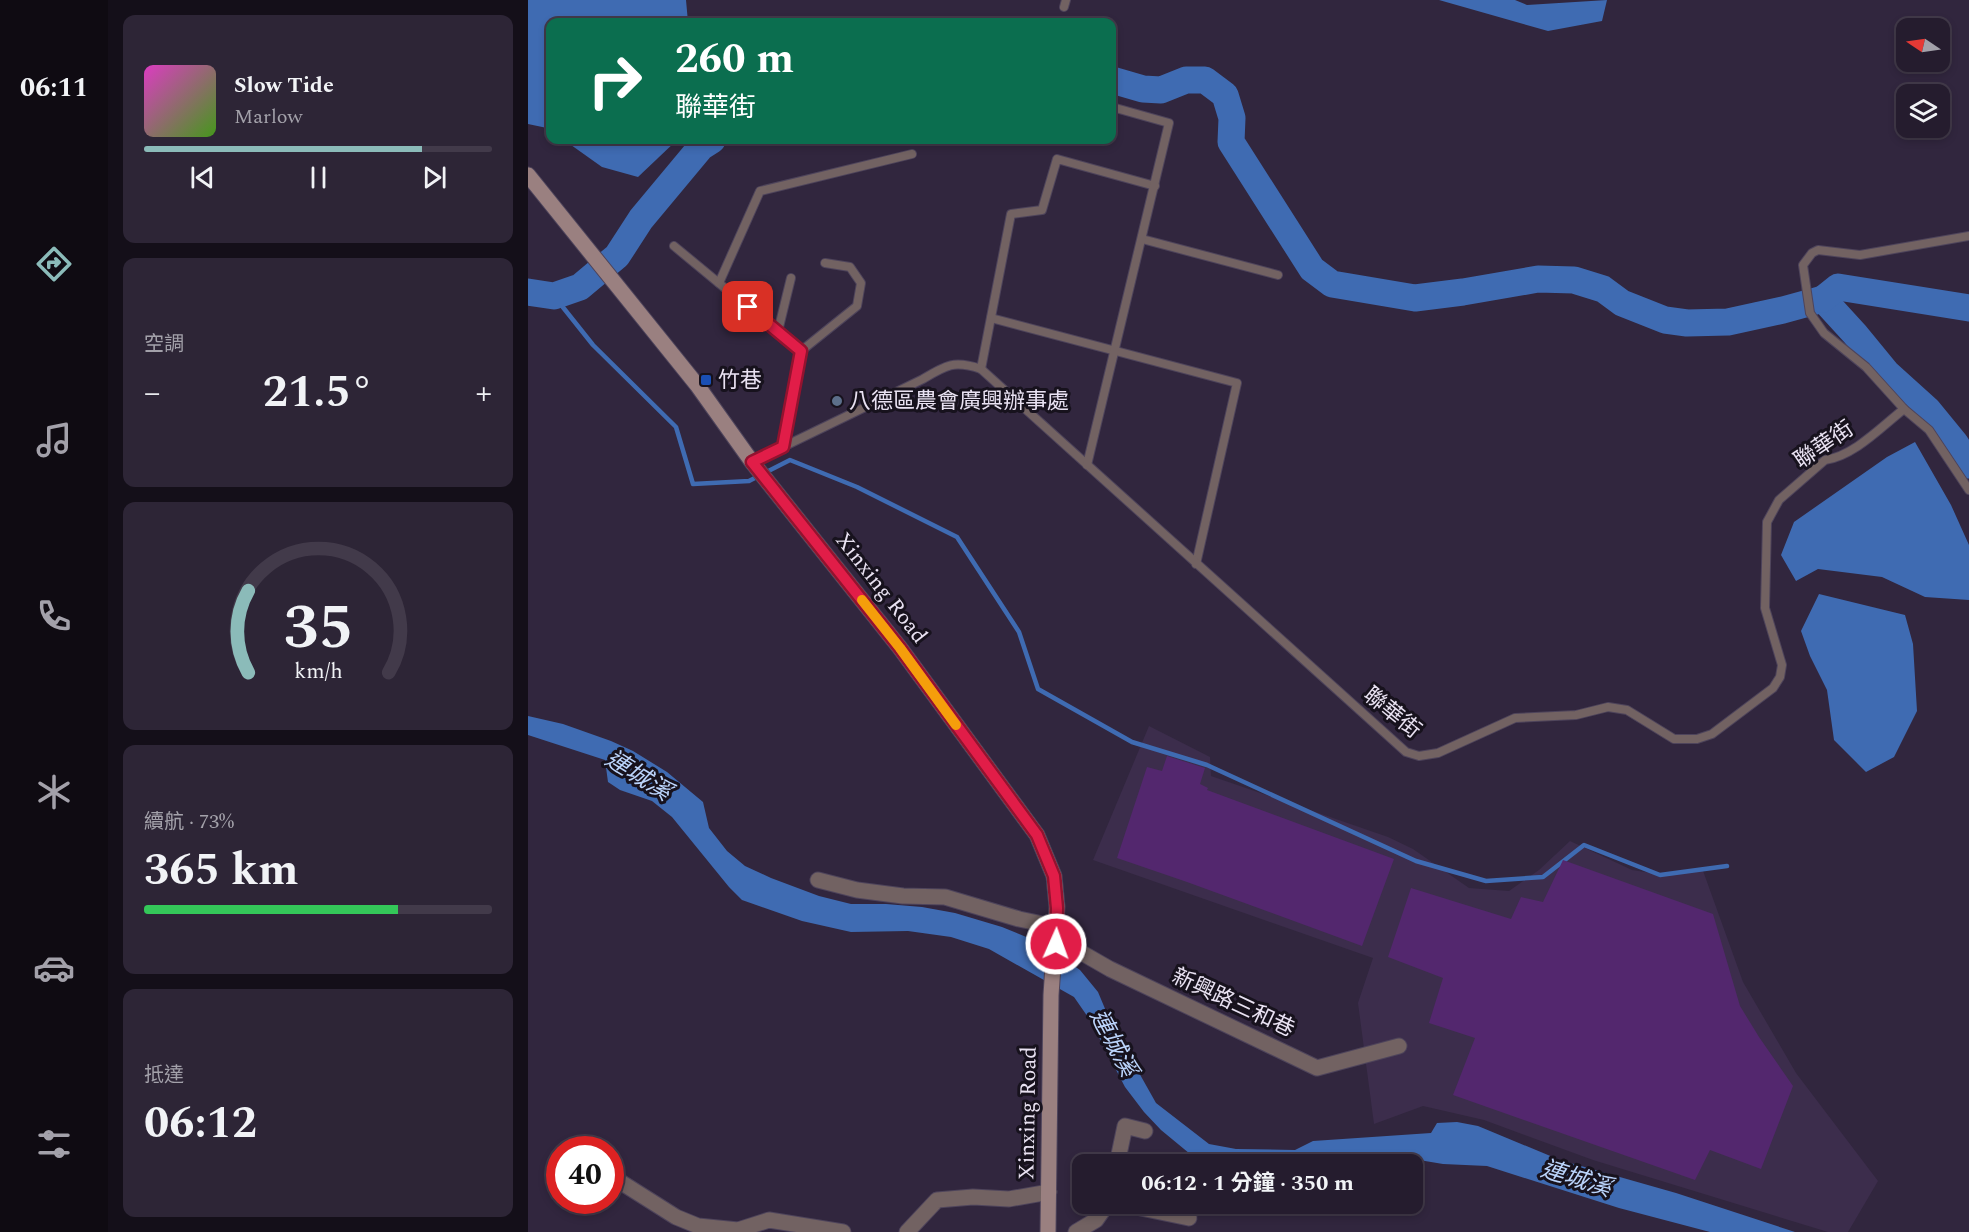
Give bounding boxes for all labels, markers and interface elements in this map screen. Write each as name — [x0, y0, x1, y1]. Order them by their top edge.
north arrow — [1896, 18, 1950, 72]
map controls — [1896, 18, 1950, 138]
text: 260 m — [675, 28, 794, 91]
icon: right — [576, 42, 654, 120]
text: 06:11 — [20, 67, 88, 109]
text: Slow Tide — [234, 69, 334, 102]
button: layers — [1896, 84, 1950, 138]
text: 聯華街 — [675, 87, 756, 129]
text: Marlow — [234, 102, 303, 132]
icon: previous — [186, 161, 219, 194]
icon: pause — [302, 161, 335, 194]
icon: next — [418, 161, 451, 194]
icon: directions — [33, 243, 75, 285]
pin — [722, 281, 773, 332]
icon: arrive — [731, 290, 764, 323]
text: 空調 — [144, 329, 184, 359]
text: 21.5° — [263, 358, 373, 427]
place label: 竹巷 — [718, 364, 762, 397]
text: − — [144, 368, 161, 418]
text: + — [475, 368, 492, 418]
marker: 竹巷 — [699, 373, 713, 387]
place label: 八德區農會廣興辦事處 — [849, 385, 1069, 418]
marker: 八德區農會廣興辦事處 — [830, 394, 844, 408]
street label: 聯華街 — [1787, 413, 1861, 477]
icon: music — [33, 419, 75, 461]
street label: Xinxing Road — [827, 525, 935, 651]
text: 35 — [283, 581, 353, 676]
icon: phone — [33, 595, 75, 637]
text: km/h — [294, 655, 342, 688]
street label: 聯華街 — [1356, 679, 1428, 747]
water label: 連城溪 — [598, 742, 681, 812]
icon: climate — [33, 771, 75, 813]
text: 續航 · 73% — [144, 807, 234, 837]
text: 365 km — [144, 836, 299, 905]
position arrow — [1024, 912, 1088, 976]
icon: car — [33, 947, 75, 989]
street label: 新興路三和巷 — [1166, 960, 1300, 1046]
water label: 連城溪 — [1080, 1003, 1147, 1086]
street label: Xinxing Road — [1010, 1046, 1046, 1180]
text: 抵達 — [144, 1060, 184, 1090]
text: 06:12 — [144, 1089, 257, 1158]
icon: filters — [33, 1123, 75, 1165]
speed limit sign: 40 — [546, 1136, 624, 1214]
water label: 連城溪 — [1536, 1151, 1619, 1208]
text: 06:12 · 1 分鐘 · 350 m — [1141, 1167, 1354, 1200]

